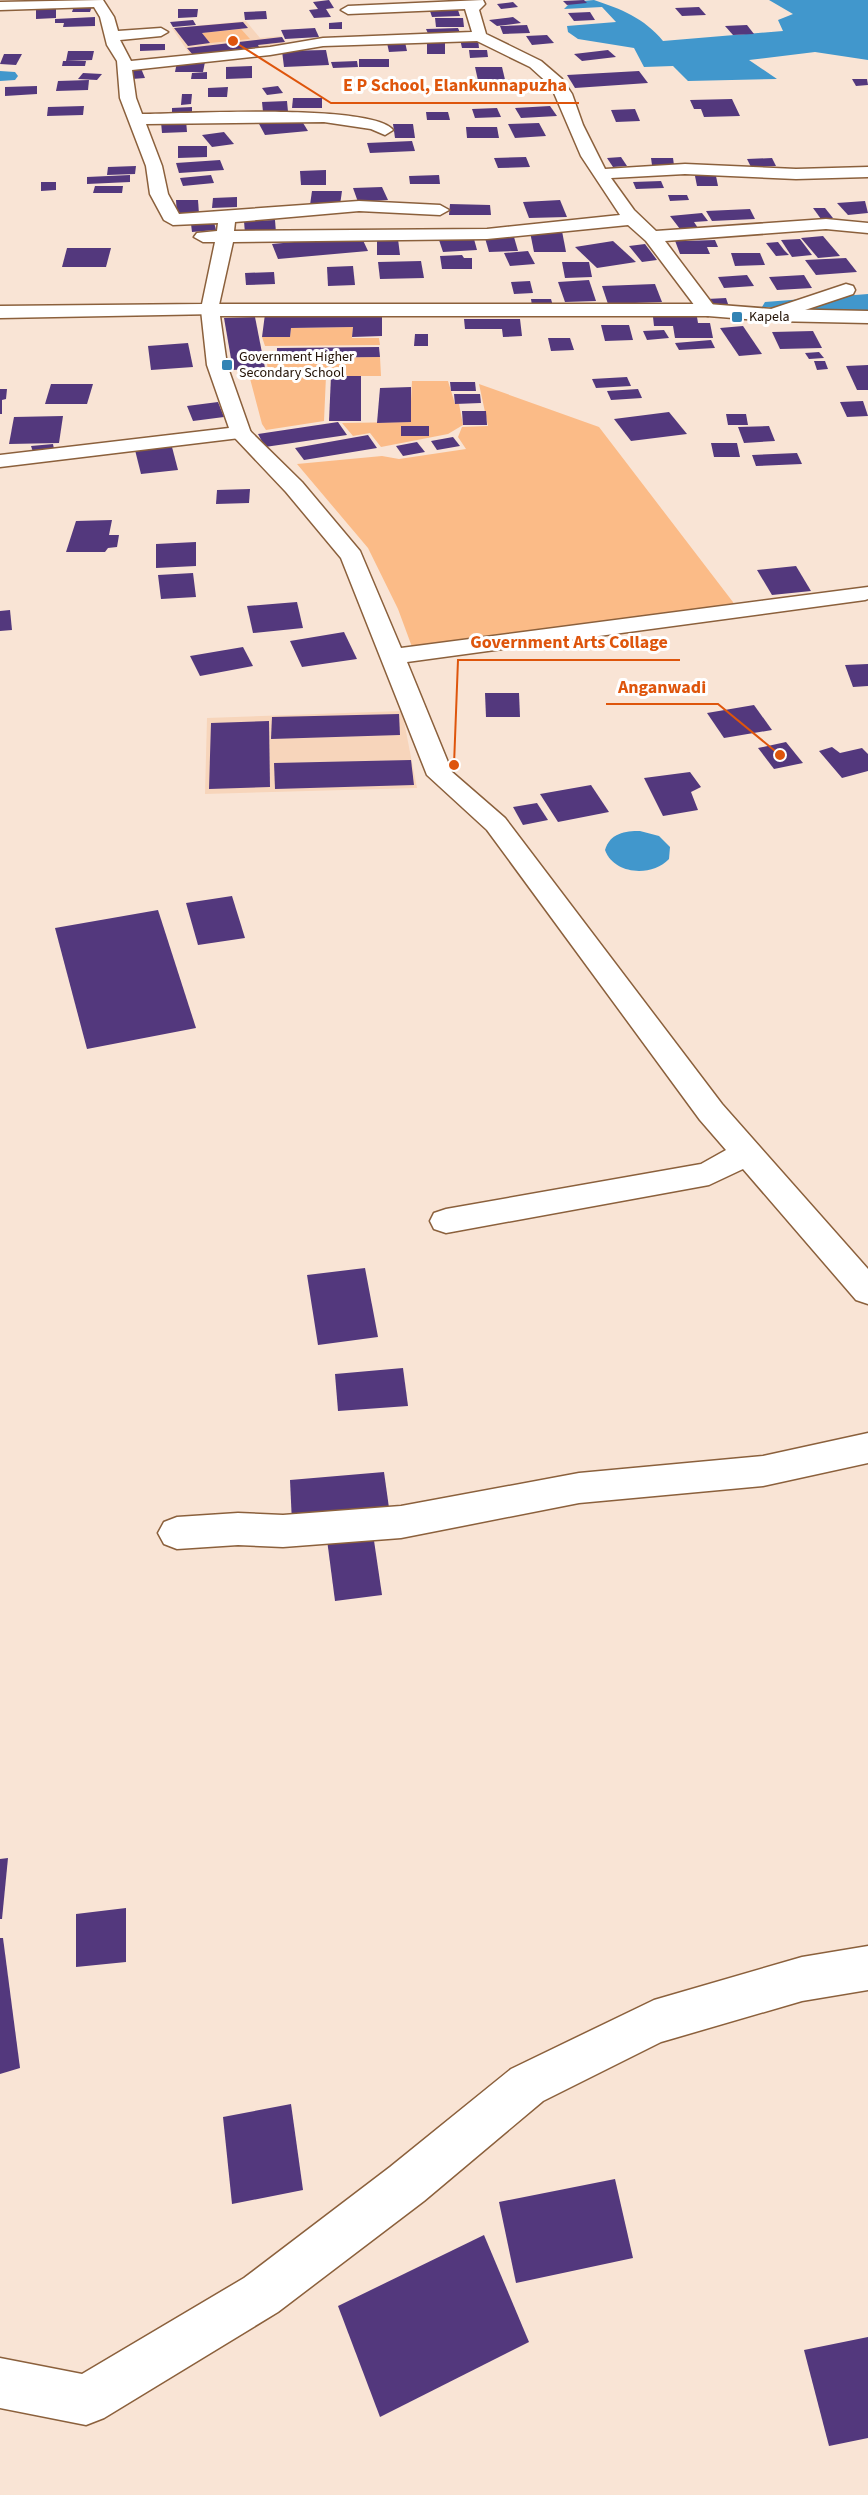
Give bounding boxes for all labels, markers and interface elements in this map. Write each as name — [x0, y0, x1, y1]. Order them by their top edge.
callout: E P School, Elankunnapuzha — [331, 67, 579, 103]
text: E P School, Elankunnapuzha — [343, 73, 567, 98]
place label: Kapela — [749, 307, 790, 327]
marker: Kapela — [730, 310, 744, 324]
place label: Government Higher Secondary School — [239, 347, 354, 383]
marker: Government Higher Secondary School — [220, 358, 234, 372]
callout: Government Arts Collage — [458, 624, 680, 660]
text: Government Arts Collage — [470, 630, 668, 655]
callout: Anganwadi — [606, 668, 718, 704]
text: Anganwadi — [617, 675, 706, 700]

